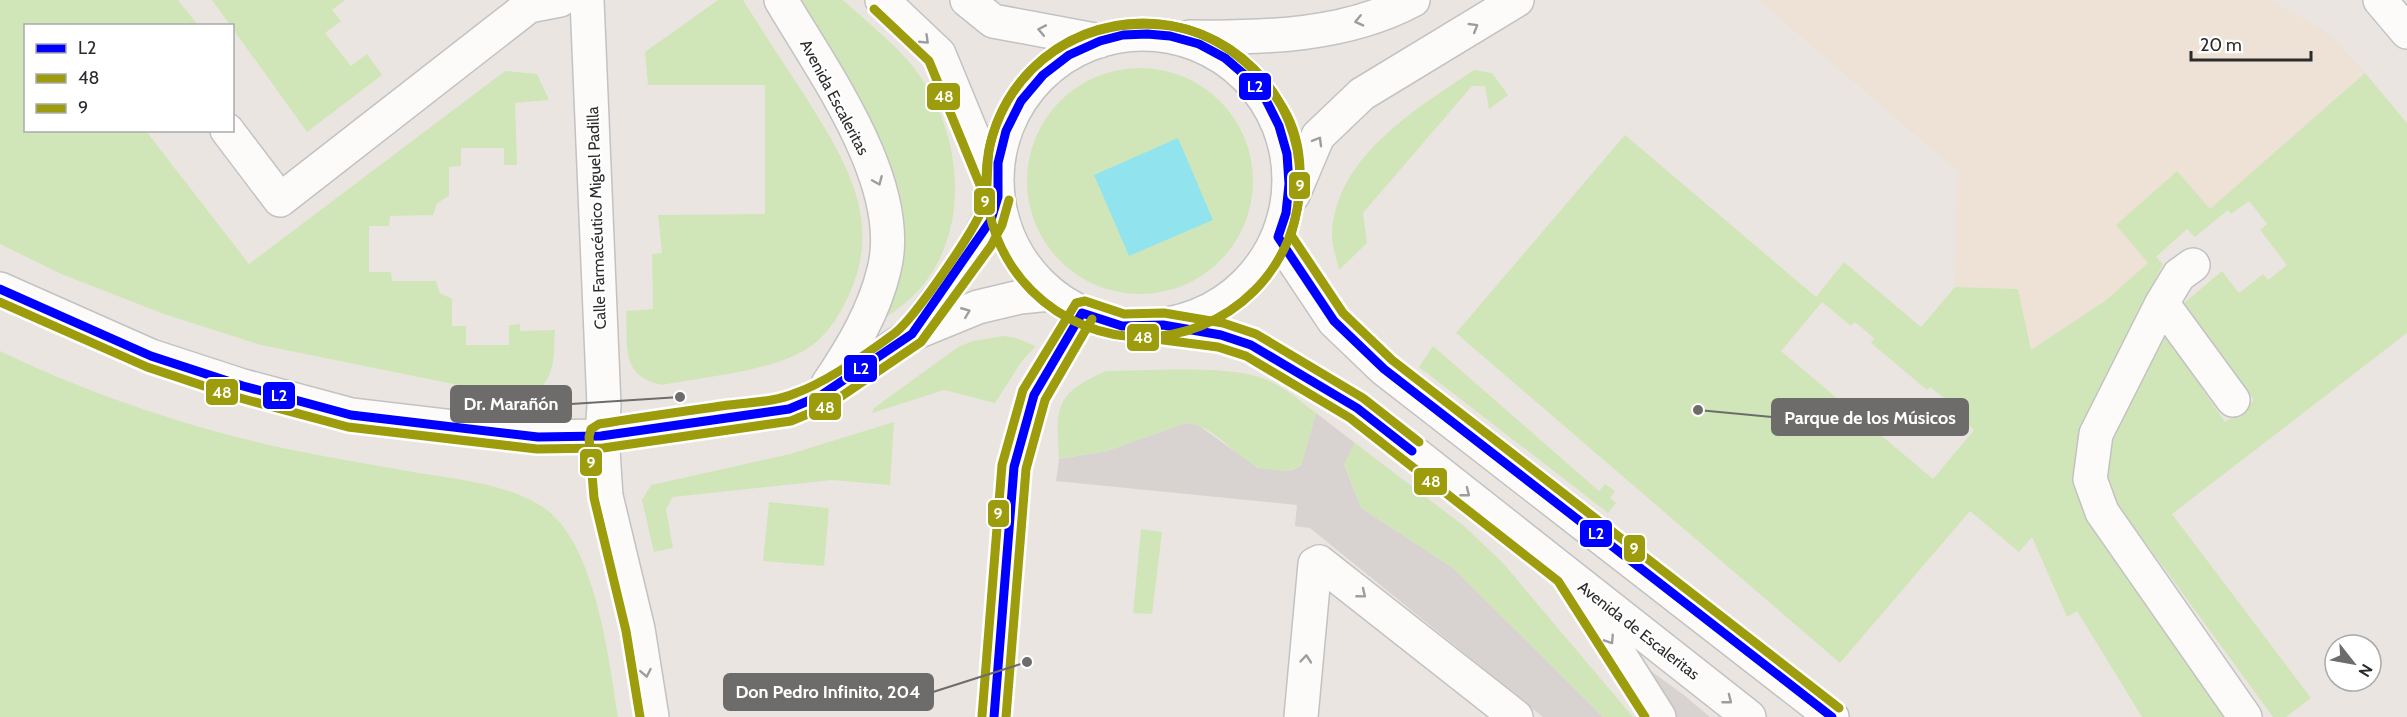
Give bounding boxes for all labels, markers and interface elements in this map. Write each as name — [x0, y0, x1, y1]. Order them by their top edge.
one-way arrow — [1354, 13, 1364, 26]
one-way arrow — [1467, 23, 1478, 34]
legend — [24, 24, 234, 132]
one-way arrow — [1038, 24, 1048, 37]
scale bar — [2191, 24, 2311, 62]
one-way arrow — [917, 33, 928, 44]
text: 20 m — [2200, 34, 2242, 56]
street label: Avenida Escaleritas — [796, 36, 873, 159]
text: L2 — [78, 37, 96, 59]
text: 48 — [78, 67, 99, 89]
line badge: L2 — [1238, 72, 1272, 101]
text: L2 — [1247, 77, 1263, 96]
line badge: 48 — [926, 82, 961, 111]
text: 48 — [934, 87, 954, 106]
text: 9 — [78, 97, 88, 119]
street label: Calle Farmacéutico Miguel Padilla — [583, 106, 610, 330]
one-way arrow — [1311, 137, 1322, 147]
line badge: 9 — [1288, 171, 1311, 200]
one-way arrow — [871, 175, 883, 186]
text: 9 — [1296, 176, 1305, 195]
line badge: 9 — [973, 187, 996, 216]
text: 9 — [981, 192, 990, 211]
one-way arrow — [960, 307, 971, 319]
line badge: 48 — [1126, 323, 1160, 352]
text: 48 — [1133, 328, 1153, 347]
line badge: L2 — [843, 354, 878, 383]
text: L2 — [853, 359, 869, 378]
line badge: 48 — [205, 378, 239, 406]
line badge: L2 — [262, 381, 296, 410]
text: 48 — [212, 383, 232, 402]
text: L2 — [271, 386, 287, 405]
callout: Dr. Marañón — [451, 386, 571, 422]
line badge: 48 — [808, 392, 842, 421]
text: Dr. Marañón — [463, 393, 559, 415]
text: 48 — [815, 398, 835, 417]
callout: Parque de los Músicos — [1772, 399, 1968, 435]
text: Parque de los Músicos — [1784, 407, 1956, 429]
line badge: 9 — [579, 448, 603, 477]
text: 9 — [587, 453, 596, 472]
line badge: 48 — [1413, 467, 1448, 496]
text: 48 — [1421, 472, 1441, 491]
one-way arrow — [1459, 486, 1470, 497]
line badge: 9 — [987, 499, 1010, 528]
text: 9 — [994, 504, 1003, 523]
line badge: L2 — [1579, 519, 1613, 548]
text: L2 — [1588, 524, 1604, 543]
line badge: 9 — [1623, 534, 1646, 563]
text: 9 — [1630, 539, 1639, 558]
street label: Avenida de Escaleritas — [1574, 577, 1703, 684]
one-way arrow — [1355, 587, 1366, 598]
one-way arrow — [1603, 633, 1614, 644]
north arrow — [2323, 633, 2383, 693]
one-way arrow — [1299, 654, 1312, 663]
text: N — [2354, 661, 2376, 680]
one-way arrow — [639, 668, 652, 678]
callout: Don Pedro Infinito, 204 — [724, 674, 933, 710]
text: Don Pedro Infinito, 204 — [735, 681, 921, 703]
one-way arrow — [1721, 693, 1732, 704]

